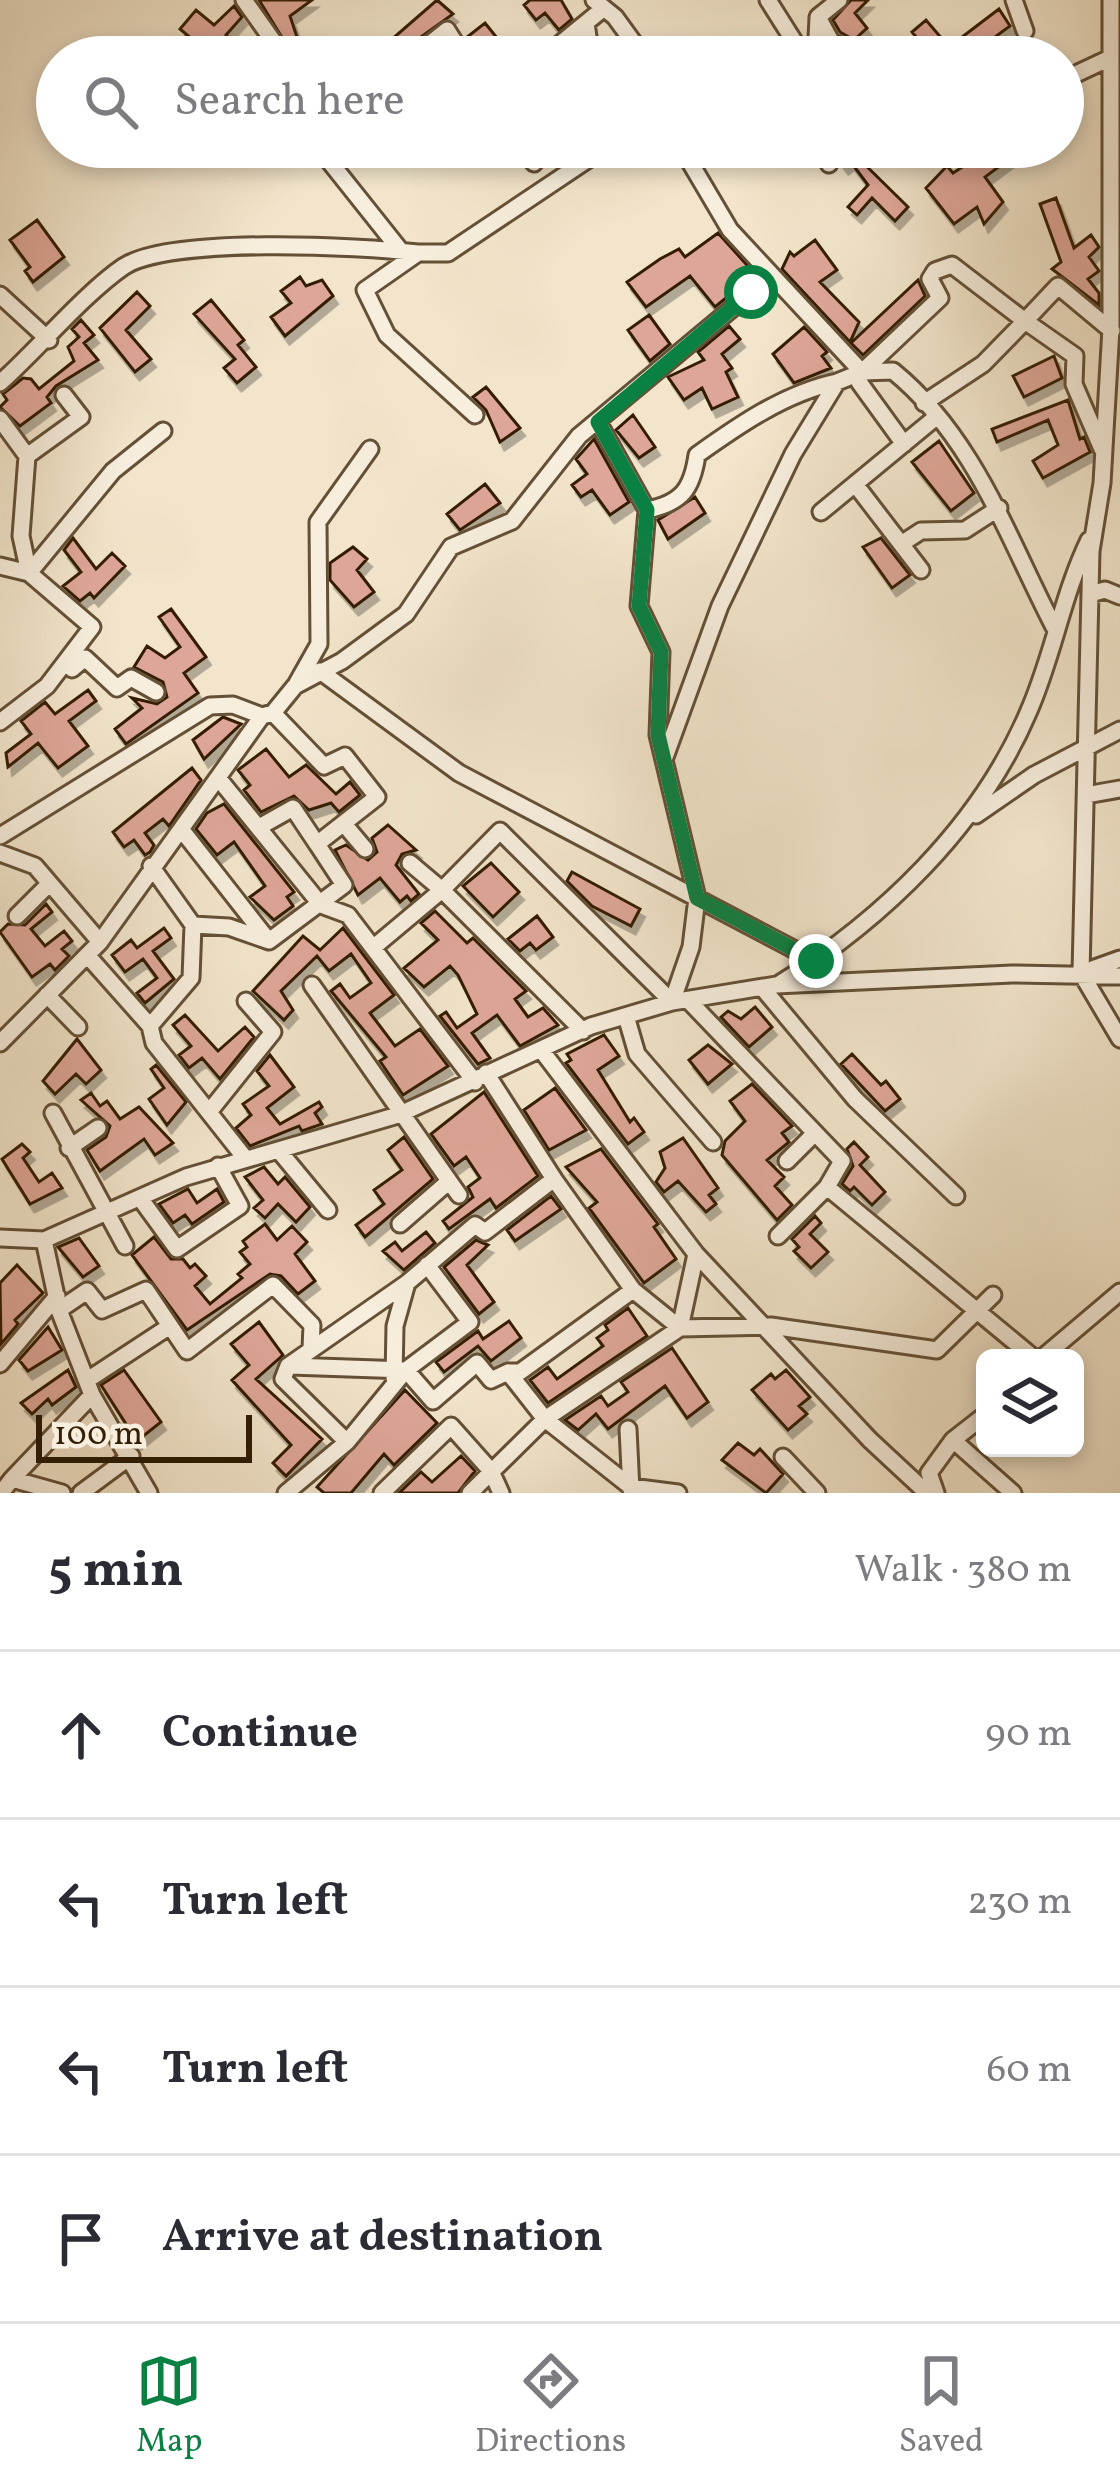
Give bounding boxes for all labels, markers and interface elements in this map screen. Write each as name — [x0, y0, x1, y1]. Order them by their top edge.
search box — [36, 36, 1084, 168]
icon: search — [78, 69, 144, 135]
text: Search here — [174, 71, 405, 134]
route start — [724, 265, 778, 319]
route end — [789, 934, 843, 988]
map controls — [976, 1349, 1084, 1457]
button: layers — [976, 1349, 1084, 1457]
scale bar — [36, 1409, 252, 1462]
text: 100 m — [54, 1413, 143, 1459]
text: 5 min — [48, 1536, 184, 1607]
text: Walk · 380 m — [854, 1544, 1072, 1598]
icon: ahead — [48, 1702, 114, 1768]
text: Continue — [162, 1703, 358, 1766]
text: 90 m — [985, 1708, 1072, 1762]
icon: left — [48, 1870, 114, 1936]
text: Turn left — [162, 1871, 348, 1934]
text: 230 m — [967, 1876, 1072, 1930]
icon: left — [48, 2038, 114, 2104]
text: Turn left — [162, 2039, 348, 2102]
text: 60 m — [987, 2044, 1072, 2098]
icon: arrive — [48, 2206, 114, 2272]
text: Arrive at destination — [162, 2207, 603, 2270]
tab: Map — [136, 2348, 202, 2466]
tab: Directions — [475, 2348, 626, 2466]
tab: Saved — [899, 2348, 984, 2466]

